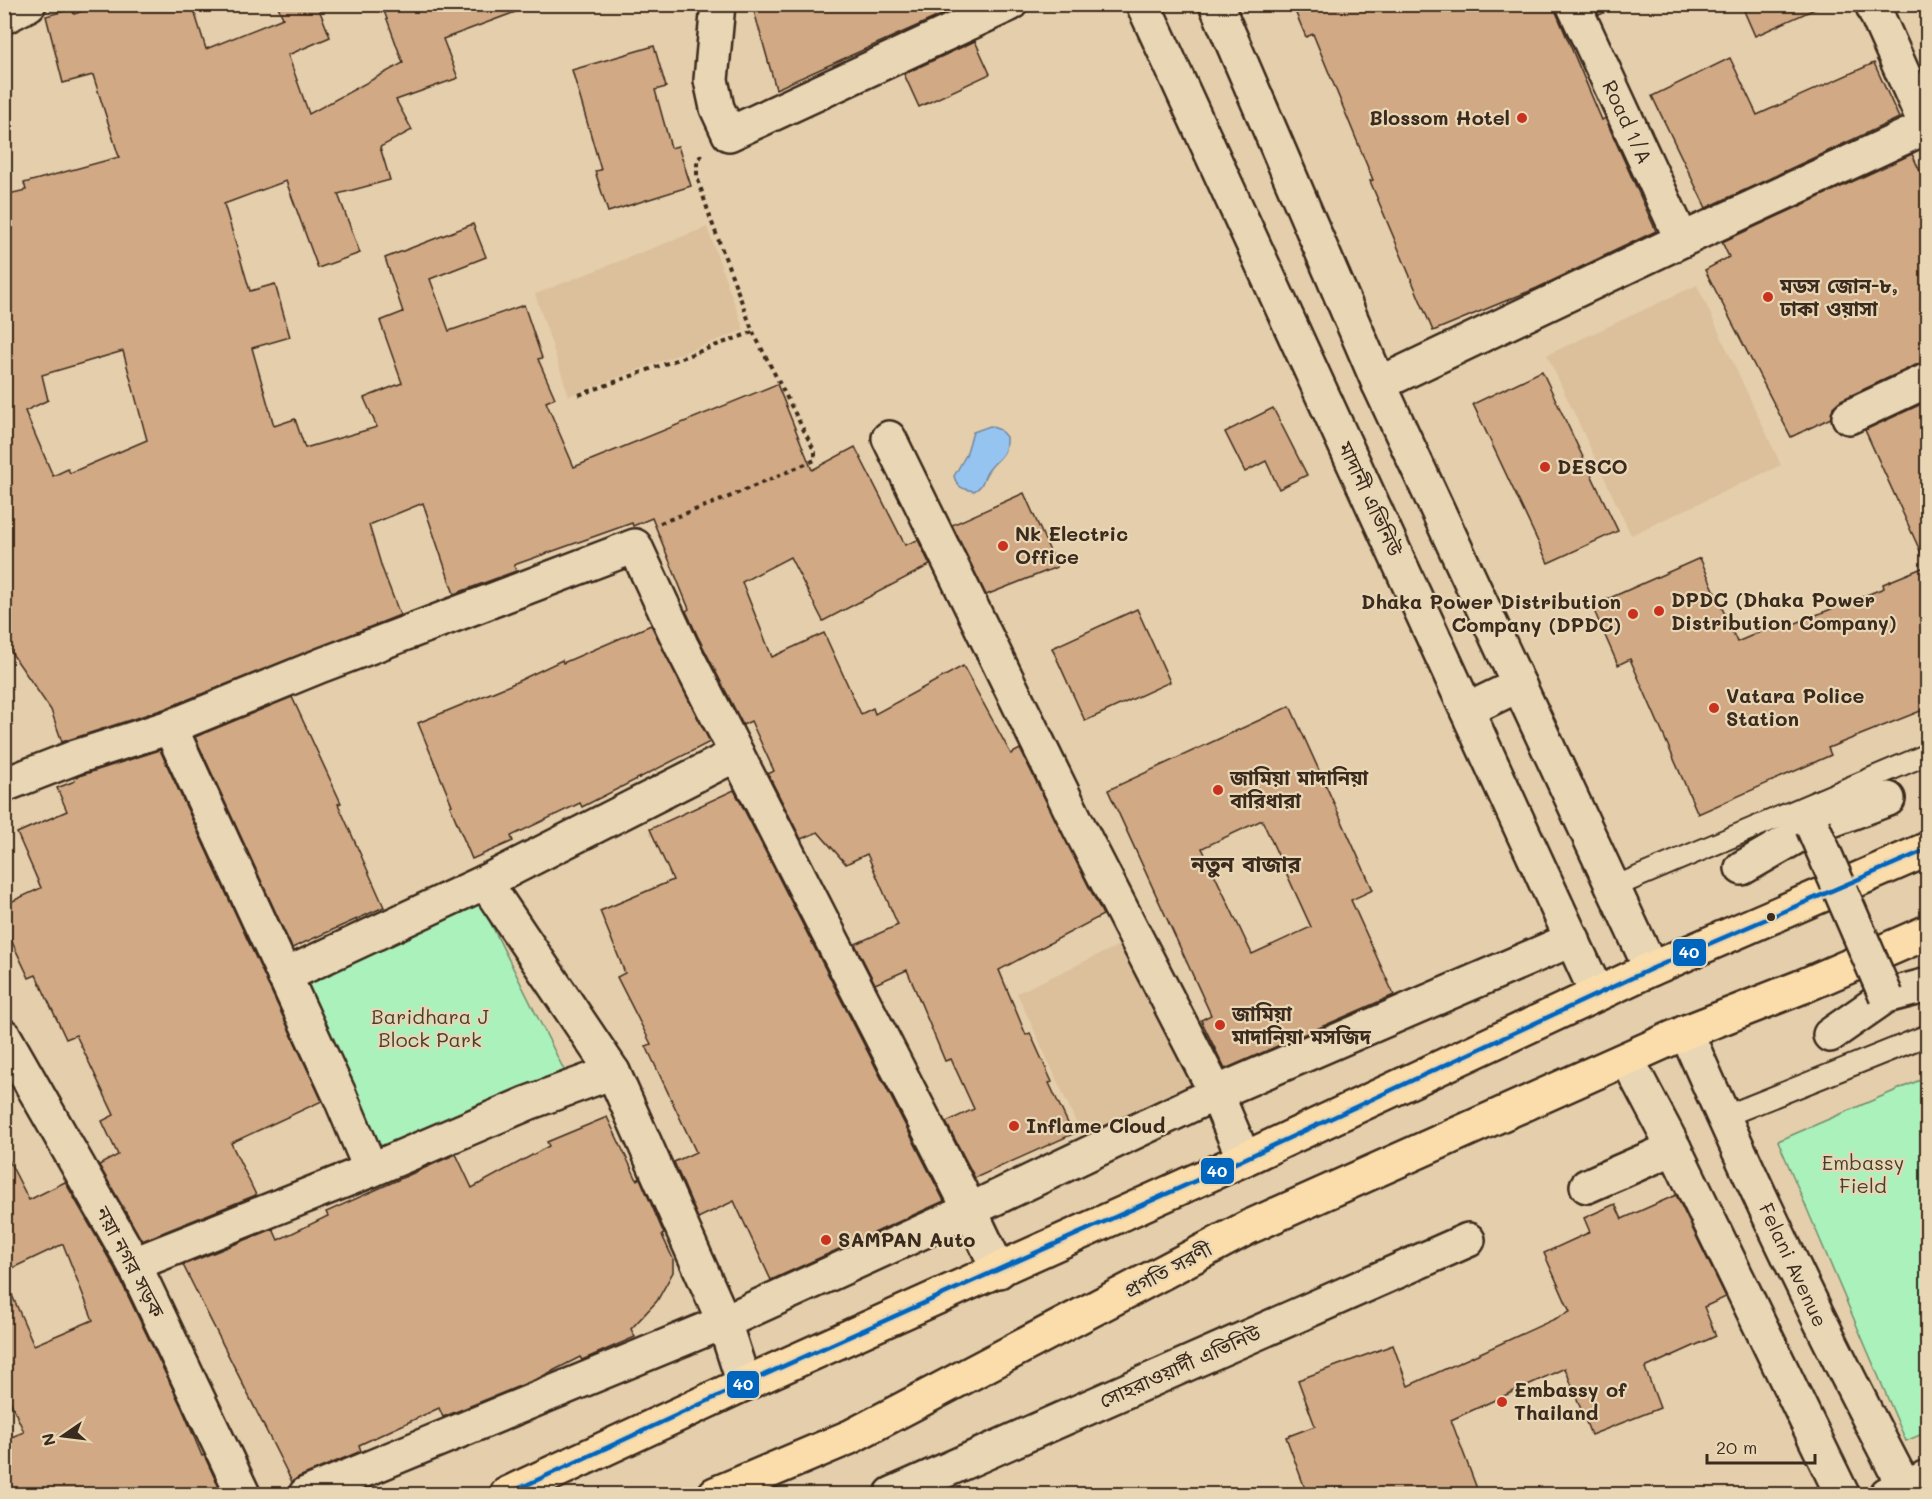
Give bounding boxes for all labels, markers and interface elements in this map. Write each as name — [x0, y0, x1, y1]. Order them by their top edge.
street label: Road 1/A — [1597, 76, 1659, 168]
place label: Blossom Hotel — [1369, 104, 1510, 130]
marker: Blossom Hotel — [1515, 111, 1529, 125]
place label: মডস জোন-৮, ঢাকা ওয়াসা — [1779, 272, 1898, 321]
marker: মডস জোন-৮, ঢাকা ওয়াসা — [1761, 290, 1775, 304]
street label: মাদানী এভিনিউ — [1333, 436, 1409, 561]
place label: DESCO — [1557, 453, 1628, 479]
marker: DESCO — [1538, 460, 1552, 474]
place label: Nk Electric Office — [1015, 520, 1128, 569]
marker: Nk Electric Office — [996, 539, 1010, 553]
place label: DPDC (Dhaka Power Distribution Company) — [1671, 586, 1896, 635]
place label: Dhaka Power Distribution Company (DPDC) — [1361, 588, 1621, 637]
marker: DPDC (Dhaka Power Distribution Company) — [1652, 604, 1666, 618]
marker: Dhaka Power Distribution Company (DPDC) — [1626, 607, 1640, 621]
place label: Vatara Police Station — [1726, 682, 1864, 731]
marker: Vatara Police Station — [1707, 701, 1721, 715]
place label: জামিয়া মাদানিয়া বারিধারা — [1229, 764, 1369, 813]
marker: জামিয়া মাদানিয়া বারিধারা — [1211, 783, 1225, 797]
district label: নতুন বাজার — [1190, 849, 1302, 878]
unlabelled marker — [1765, 911, 1777, 923]
line badge: 40 — [1672, 938, 1707, 967]
text: 40 — [1679, 941, 1699, 962]
place label: জামিয়া মাদানিয়া মসজিদ — [1231, 1000, 1371, 1049]
park label: Baridhara J Block Park — [371, 1003, 489, 1052]
marker: জামিয়া মাদানিয়া মসজিদ — [1213, 1018, 1227, 1032]
place label: Inflame Cloud — [1026, 1112, 1166, 1138]
marker: Inflame Cloud — [1007, 1119, 1021, 1133]
park label: Embassy Field — [1822, 1149, 1904, 1198]
line badge: 40 — [1200, 1157, 1235, 1185]
text: 40 — [1207, 1160, 1227, 1181]
street label: Felani Avenue — [1754, 1198, 1834, 1331]
street label: নয়া নগর সড়ক — [90, 1201, 171, 1322]
place label: SAMPAN Auto — [838, 1226, 975, 1252]
marker: SAMPAN Auto — [819, 1233, 833, 1247]
street label: প্রগতি সরণী — [1119, 1235, 1217, 1303]
street label: সোহরাওয়ার্দী এভিনিউ — [1095, 1319, 1265, 1413]
line badge: 40 — [726, 1370, 760, 1399]
text: 40 — [733, 1373, 753, 1394]
place label: Embassy of Thailand — [1514, 1376, 1627, 1425]
marker: Embassy of Thailand — [1495, 1395, 1509, 1409]
north arrow — [33, 1406, 93, 1466]
scale bar — [1707, 1427, 1815, 1465]
text: N — [36, 1431, 60, 1448]
text: 20 m — [1716, 1435, 1757, 1459]

